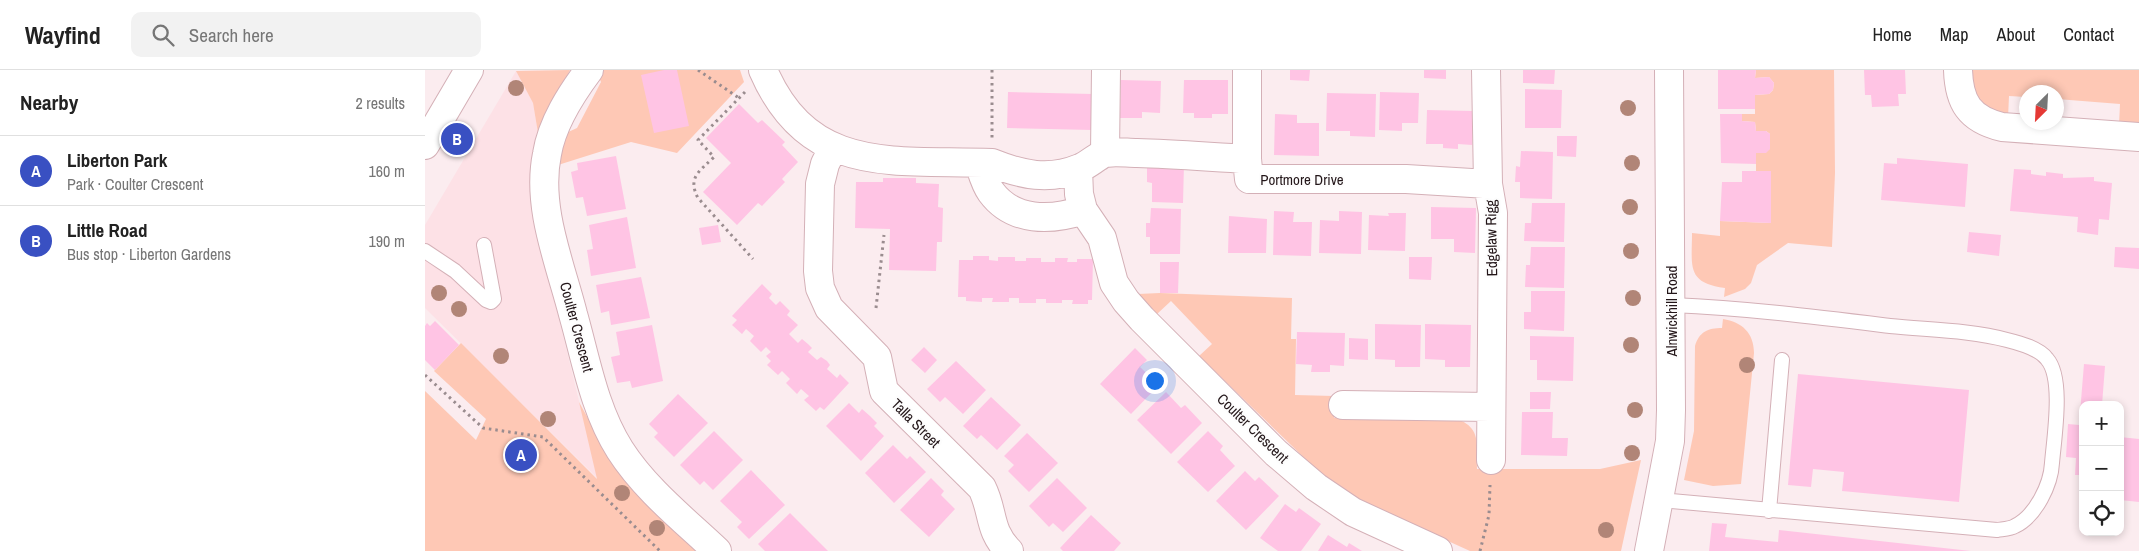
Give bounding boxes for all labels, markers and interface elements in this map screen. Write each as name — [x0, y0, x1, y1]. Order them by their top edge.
search box — [131, 12, 481, 57]
text: Wayfind — [25, 19, 101, 51]
icon: search — [149, 21, 177, 49]
text: Search here — [189, 22, 274, 48]
text: Home — [1872, 22, 1912, 47]
text: Map — [1940, 22, 1969, 47]
text: About — [1997, 22, 2035, 47]
text: Contact — [2063, 22, 2114, 47]
north arrow — [2019, 85, 2064, 130]
text: Nearby — [20, 88, 78, 117]
text: 2 results — [355, 92, 405, 114]
pin: B — [441, 120, 473, 158]
text: Liberton Park — [67, 147, 167, 173]
text: A — [31, 160, 41, 182]
text: 160 m — [369, 160, 405, 182]
street label: Portmore Drive — [1260, 169, 1344, 190]
text: Park · Coulter Crescent — [67, 173, 203, 195]
street label: Edgelaw Rigg — [1480, 199, 1502, 276]
text: Little Road — [67, 217, 148, 243]
text: B — [31, 230, 41, 252]
text: 190 m — [369, 230, 405, 252]
text: Bus stop · Liberton Gardens — [67, 243, 231, 265]
street label: Alnwickhill Road — [1661, 266, 1682, 357]
street label: Coulter Crescent — [555, 280, 599, 375]
your location — [1142, 368, 1168, 394]
street label: Coulter Crescent — [1213, 388, 1294, 468]
street label: Talla Street — [887, 394, 946, 453]
map controls — [2079, 401, 2124, 536]
button: + — [2079, 401, 2124, 446]
pin: A — [505, 436, 537, 474]
button: − — [2079, 446, 2124, 491]
button: locate — [2079, 491, 2124, 536]

